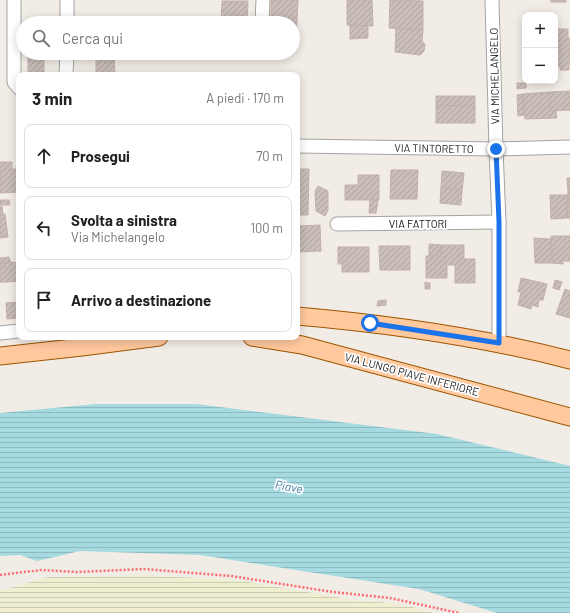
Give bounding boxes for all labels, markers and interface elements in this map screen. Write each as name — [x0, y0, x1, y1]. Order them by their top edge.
map controls — [522, 12, 558, 84]
button: + — [522, 12, 558, 48]
search box — [16, 16, 300, 60]
icon: search — [30, 27, 52, 49]
street label: VIA MICHELANGELO — [487, 27, 501, 124]
text: Cerca qui — [62, 29, 123, 47]
button: − — [522, 48, 558, 84]
text: 3 min — [32, 88, 72, 108]
text: A piedi · 170 m — [206, 90, 284, 106]
route end — [487, 140, 505, 158]
street label: VIA TINTORETTO — [394, 141, 474, 155]
icon: ahead — [33, 145, 55, 167]
text: Prosegui — [71, 147, 130, 165]
text: 70 m — [256, 148, 283, 164]
text: Svolta a sinistra — [71, 211, 177, 229]
icon: left — [33, 217, 55, 239]
street label: VIA FATTORI — [389, 217, 447, 230]
text: 100 m — [250, 220, 283, 236]
text: Via Michelangelo — [71, 229, 165, 245]
icon: arrive — [33, 289, 55, 311]
text: Arrivo a destinazione — [71, 291, 211, 309]
route start — [361, 314, 379, 332]
street label: VIA LUNGO PIAVE INFERIORE — [344, 350, 481, 398]
water label: Piave — [274, 477, 304, 495]

